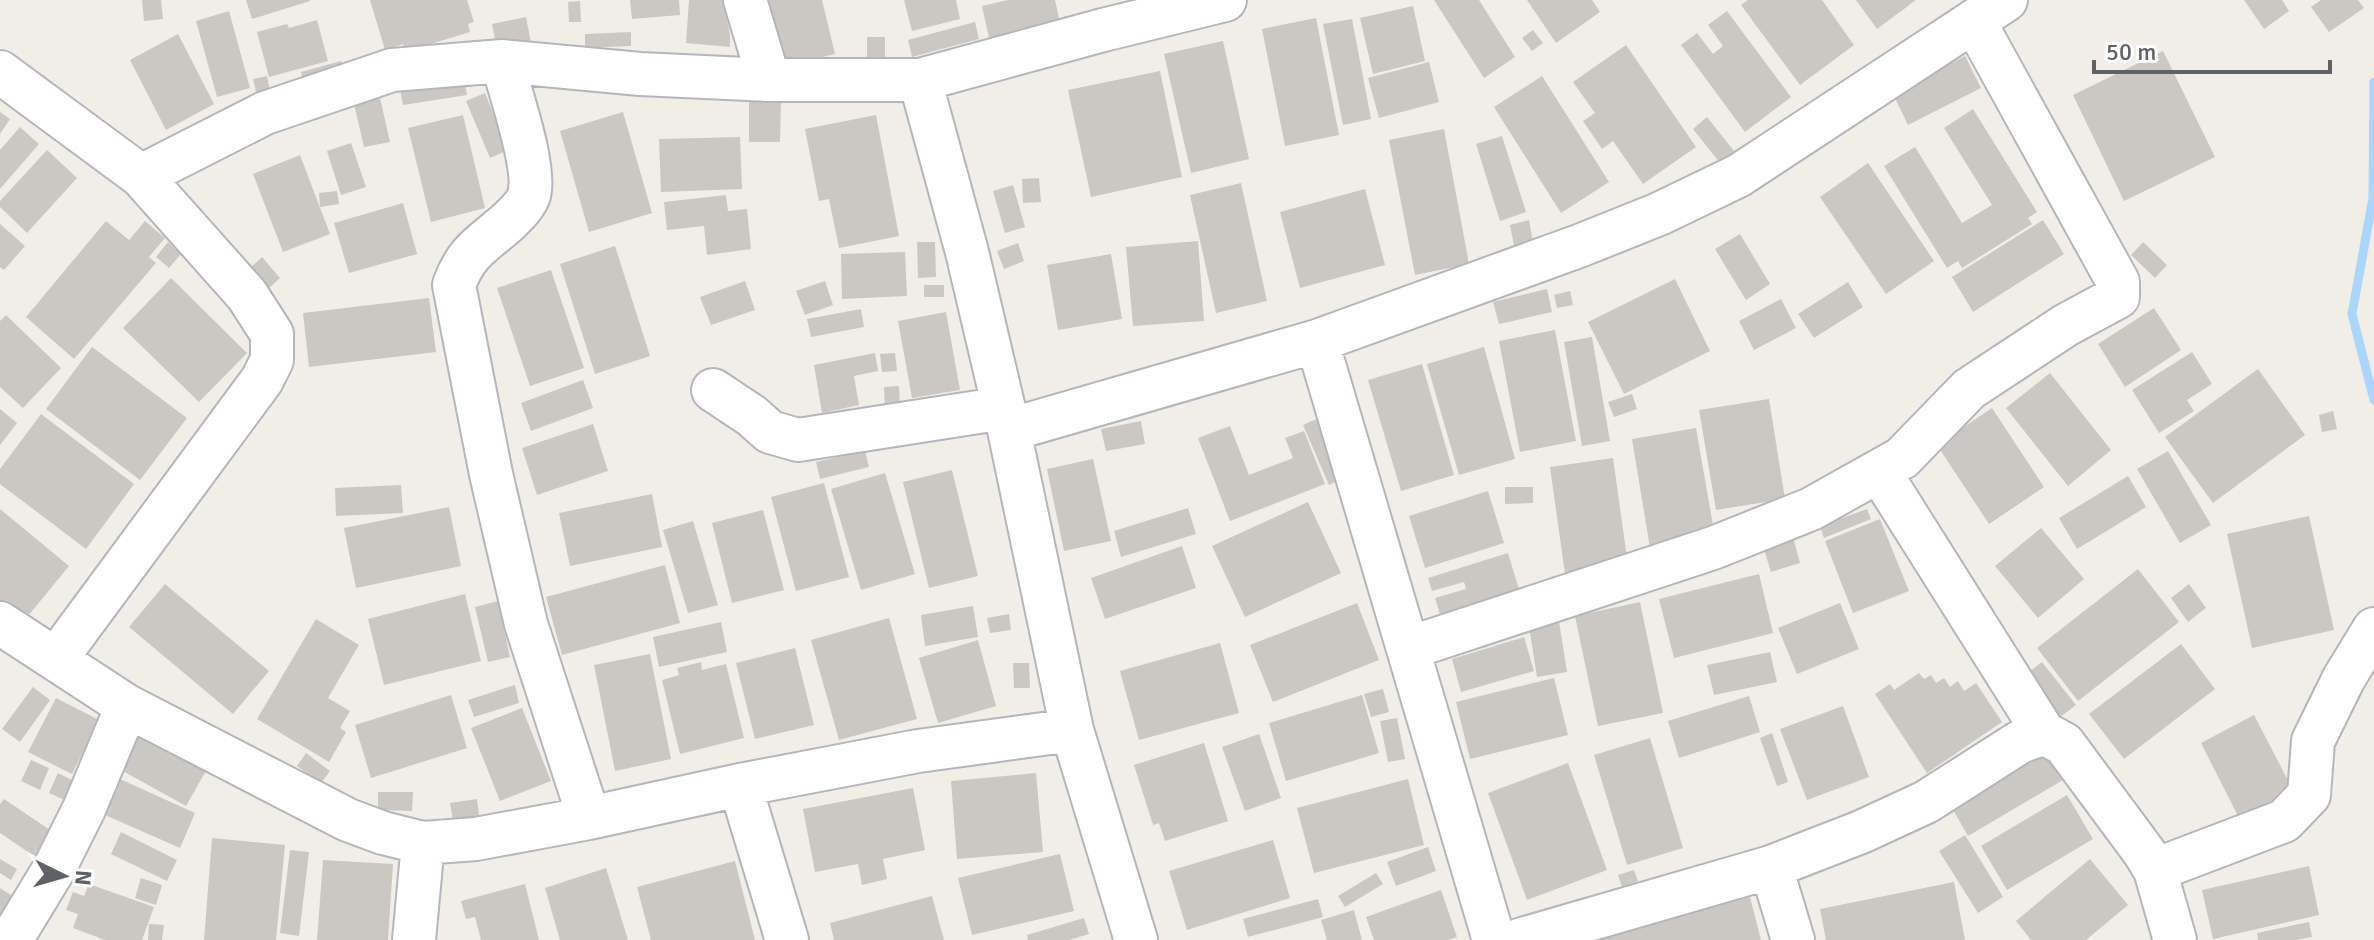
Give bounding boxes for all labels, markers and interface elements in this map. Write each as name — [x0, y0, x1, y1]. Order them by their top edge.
scale bar — [2094, 24, 2330, 74]
text: 50 m — [2106, 37, 2156, 67]
north arrow — [24, 836, 104, 916]
text: N — [69, 869, 98, 887]

